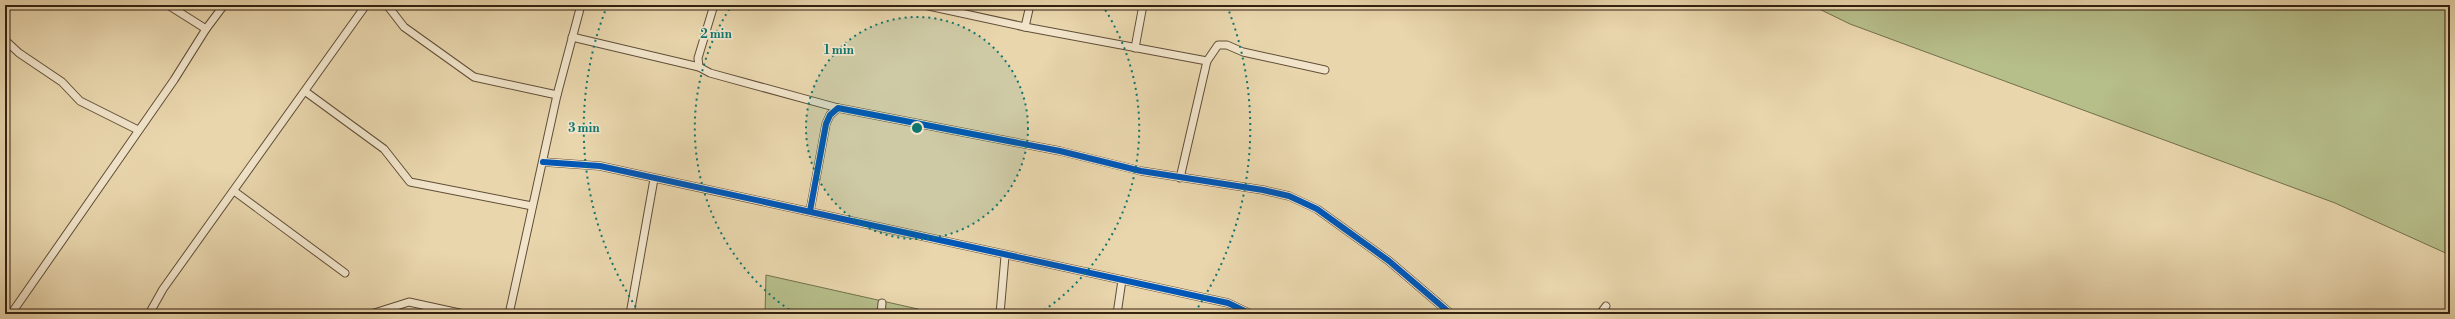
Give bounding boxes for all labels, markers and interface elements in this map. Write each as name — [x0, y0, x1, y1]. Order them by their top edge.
text: 2 min — [700, 27, 732, 42]
text: 1 min — [824, 43, 855, 58]
text: 3 min — [568, 121, 600, 136]
centre of rings — [910, 121, 924, 135]

